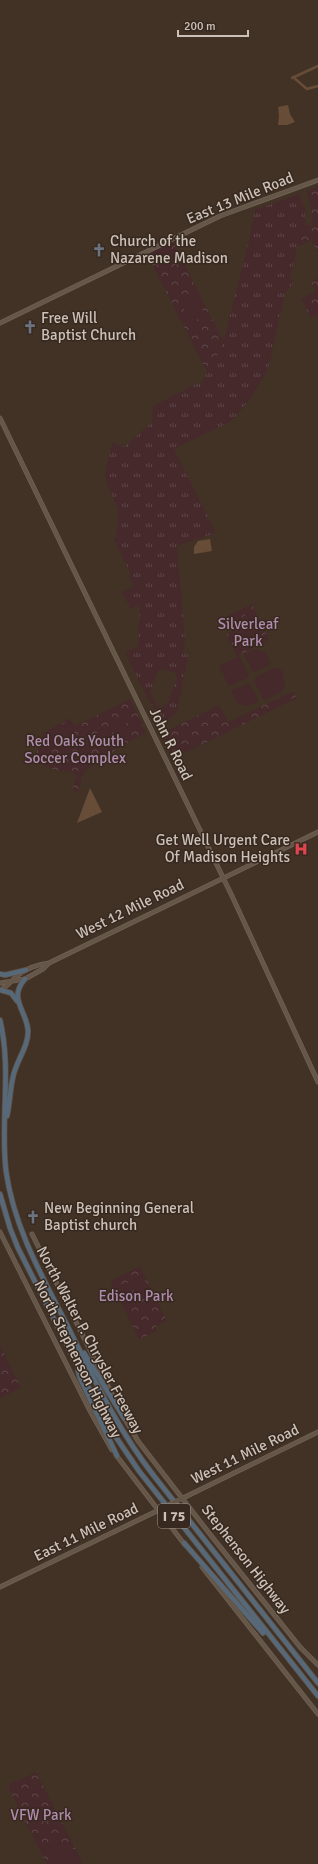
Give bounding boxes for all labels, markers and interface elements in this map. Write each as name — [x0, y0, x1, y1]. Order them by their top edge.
scale bar — [178, 12, 248, 38]
text: 200 m — [184, 19, 216, 34]
street label: East 13 Mile Road — [184, 168, 296, 228]
place label: Church of the Nazarene Madison — [110, 232, 228, 267]
church icon: Church of the Nazarene Madison — [91, 242, 107, 258]
place label: Free Will Baptist Church — [41, 309, 136, 344]
church icon: Free Will Baptist Church — [22, 319, 38, 335]
park label: Silverleaf Park — [218, 615, 279, 650]
street label: John R Road — [146, 705, 196, 783]
park label: Red Oaks Youth Soccer Complex — [24, 732, 126, 767]
place label: Get Well Urgent Care Of Madison Heights — [156, 831, 290, 866]
hospital icon: Get Well Urgent Care Of Madison Heights — [293, 841, 309, 857]
street label: West 12 Mile Road — [73, 875, 187, 943]
place label: New Beginning General Baptist church — [44, 1199, 194, 1234]
church icon: New Beginning General Baptist church — [25, 1209, 41, 1225]
street label: North Walter P. Chrysler Freeway — [33, 1243, 147, 1437]
street label: North Stephenson Highway — [30, 1277, 126, 1441]
park label: Edison Park — [99, 1287, 174, 1305]
street label: West 11 Mile Road — [188, 1420, 302, 1488]
street label: East 11 Mile Road — [31, 1499, 141, 1565]
street label: Stephenson Highway — [198, 1501, 294, 1617]
road number: I 75 — [158, 1504, 190, 1528]
park label: VFW Park — [10, 1806, 72, 1824]

